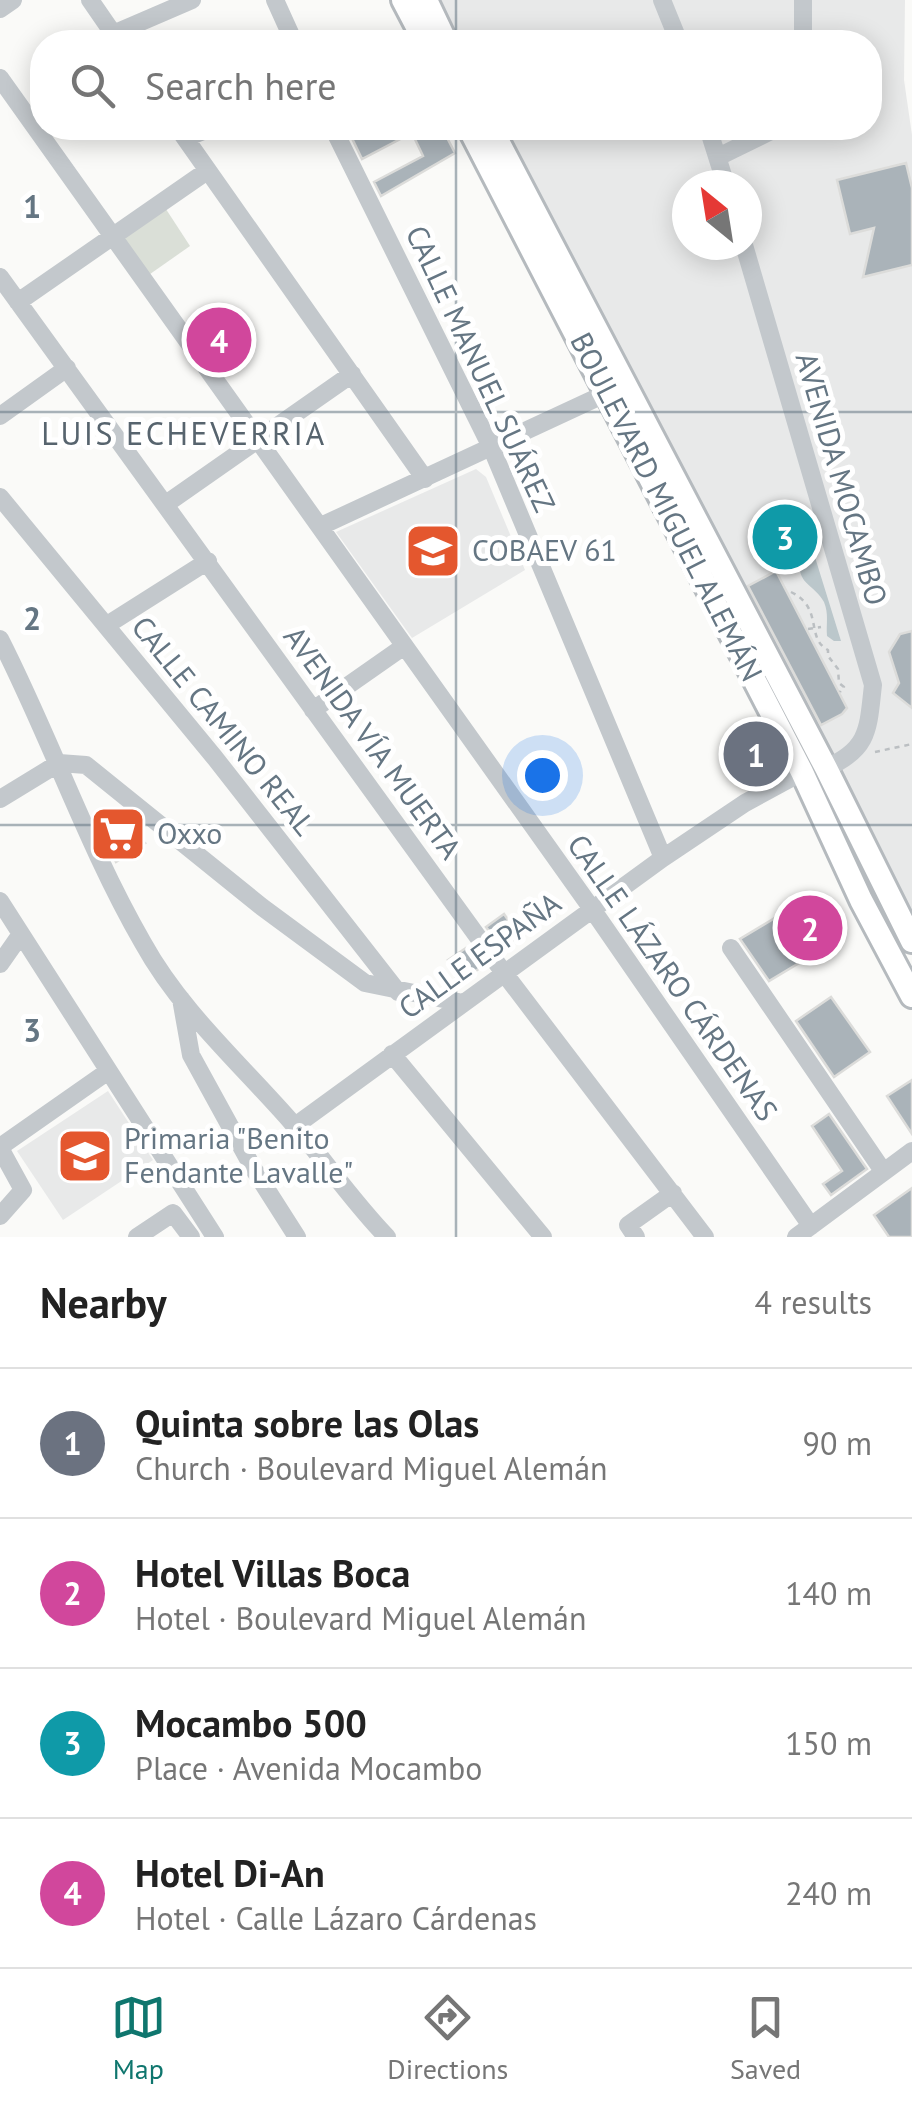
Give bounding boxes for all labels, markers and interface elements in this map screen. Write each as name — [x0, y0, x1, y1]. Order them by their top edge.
search box — [30, 30, 882, 140]
icon: search — [65, 58, 120, 113]
text: Search here — [145, 61, 337, 110]
north arrow — [672, 170, 762, 260]
text: 1 — [23, 185, 41, 227]
street label: CALLE MANUEL SUÁREZ — [398, 219, 565, 518]
pin: 4 — [186, 302, 252, 378]
street label: BOULEVARD MIGUEL ALEMÁN — [562, 325, 772, 687]
street label: AVENIDA MOCAMBO — [788, 348, 897, 610]
district label: LUIS ECHEVERRIA — [41, 412, 327, 454]
pin: 3 — [752, 500, 818, 574]
school or university icon: COBAEV 61 — [403, 521, 463, 581]
place label: COBAEV 61 — [472, 530, 617, 569]
text: 2 — [23, 597, 41, 639]
street label: CALLE CAMINO REAL — [124, 607, 325, 843]
street label: AVENIDA VÍA MUERTA — [276, 618, 471, 866]
pin: 1 — [724, 716, 788, 792]
your location — [517, 750, 568, 801]
supermarket icon: Oxxo — [88, 804, 148, 864]
place label: Oxxo — [157, 813, 222, 852]
street label: CALLE LÁZARO CÁRDENAS — [559, 826, 787, 1128]
street label: CALLE ESPAÑA — [390, 883, 568, 1027]
pin: 2 — [778, 890, 842, 966]
text: 3 — [23, 1009, 41, 1051]
place label: Primaria "Benito Fendante Lavalle" — [124, 1118, 353, 1191]
school or university icon: Primaria "Benito Fendante Lavalle" — [55, 1126, 115, 1186]
text: Nearby — [40, 1275, 167, 1330]
text: 4 results — [754, 1281, 872, 1323]
text: Quinta sobre las Olas — [135, 1398, 479, 1447]
text: 1 — [63, 1422, 82, 1464]
text: 90 m — [803, 1422, 872, 1464]
text: Church · Boulevard Miguel Alemán — [135, 1447, 608, 1489]
text: Hotel Villas Boca — [135, 1548, 410, 1597]
text: 2 — [63, 1572, 82, 1614]
text: 140 m — [785, 1572, 872, 1614]
text: Hotel · Boulevard Miguel Alemán — [135, 1597, 586, 1639]
text: Mocambo 500 — [135, 1698, 367, 1747]
text: 3 — [63, 1722, 82, 1764]
text: 150 m — [785, 1722, 872, 1764]
text: Place · Avenida Mocambo — [135, 1747, 483, 1789]
text: Hotel Di-An — [135, 1848, 325, 1897]
text: 4 — [63, 1872, 82, 1914]
text: 240 m — [785, 1872, 872, 1914]
text: Hotel · Calle Lázaro Cárdenas — [135, 1897, 537, 1939]
tab: Map — [111, 1990, 166, 2087]
tab: Directions — [387, 1990, 508, 2087]
tab: Saved — [730, 1990, 801, 2087]

